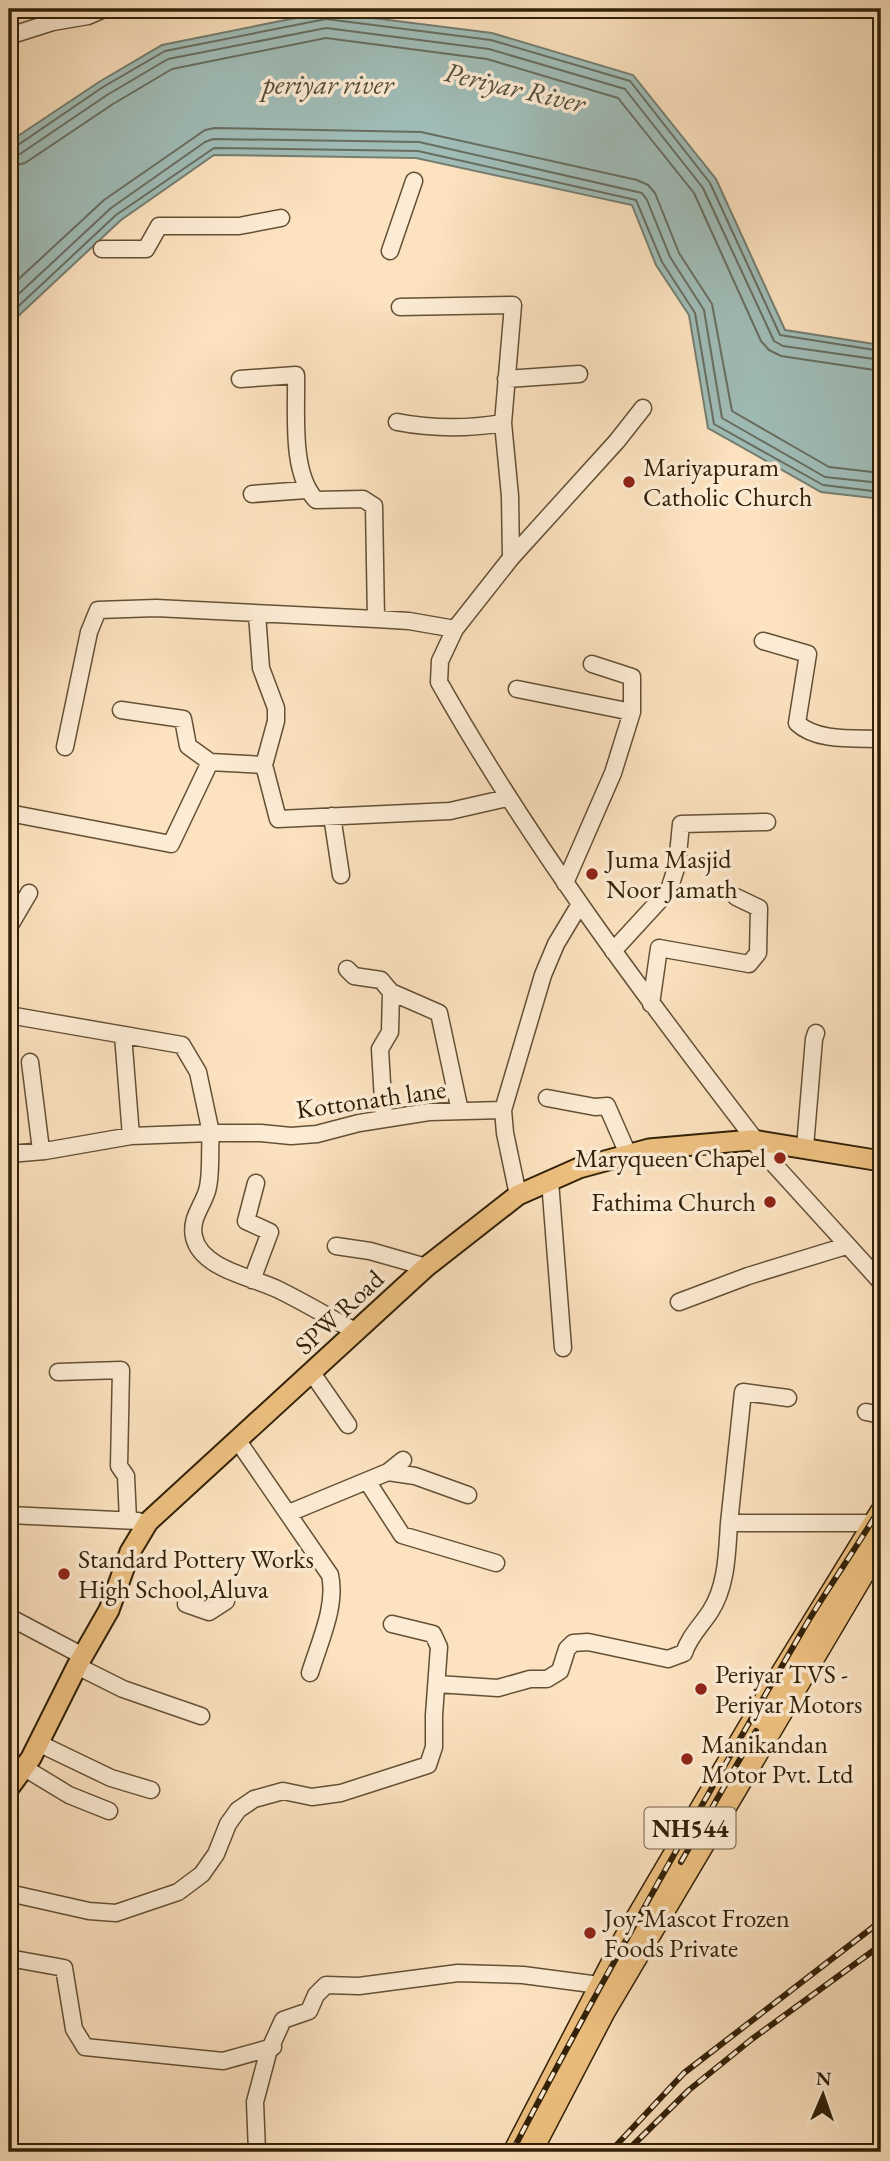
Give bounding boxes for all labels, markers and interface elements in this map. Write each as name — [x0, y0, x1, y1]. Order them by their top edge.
water label: Periyar River — [441, 53, 590, 121]
water label: periyar river — [258, 66, 395, 102]
place label: Mariyapuram Catholic Church — [643, 450, 812, 514]
marker: Mariyapuram Catholic Church — [621, 474, 637, 490]
place label: Juma Masjid Noor Jamath — [604, 842, 738, 906]
marker: Juma Masjid Noor Jamath — [584, 866, 600, 882]
street label: Kottonath lane — [294, 1072, 448, 1126]
place label: Maryqueen Chapel — [575, 1141, 766, 1175]
marker: Maryqueen Chapel — [772, 1150, 788, 1166]
place label: Fathima Church — [591, 1185, 756, 1219]
marker: Fathima Church — [762, 1194, 778, 1210]
street label: SPW Road — [287, 1262, 391, 1362]
place label: Standard Pottery Works High School,Aluva — [78, 1542, 314, 1606]
marker: Standard Pottery Works High School,Aluva — [56, 1566, 72, 1582]
place label: Periyar TVS - Periyar Motors — [715, 1657, 862, 1721]
marker: Periyar TVS - Periyar Motors — [693, 1681, 709, 1697]
place label: Manikandan Motor Pvt. Ltd — [701, 1727, 854, 1791]
marker: Manikandan Motor Pvt. Ltd — [679, 1751, 695, 1767]
road number: NH544 — [644, 1808, 736, 1849]
place label: Joy-Mascot Frozen Foods Private — [602, 1901, 790, 1965]
marker: Joy-Mascot Frozen Foods Private — [582, 1925, 598, 1941]
north arrow — [788, 2060, 858, 2130]
text: N — [815, 2066, 832, 2091]

